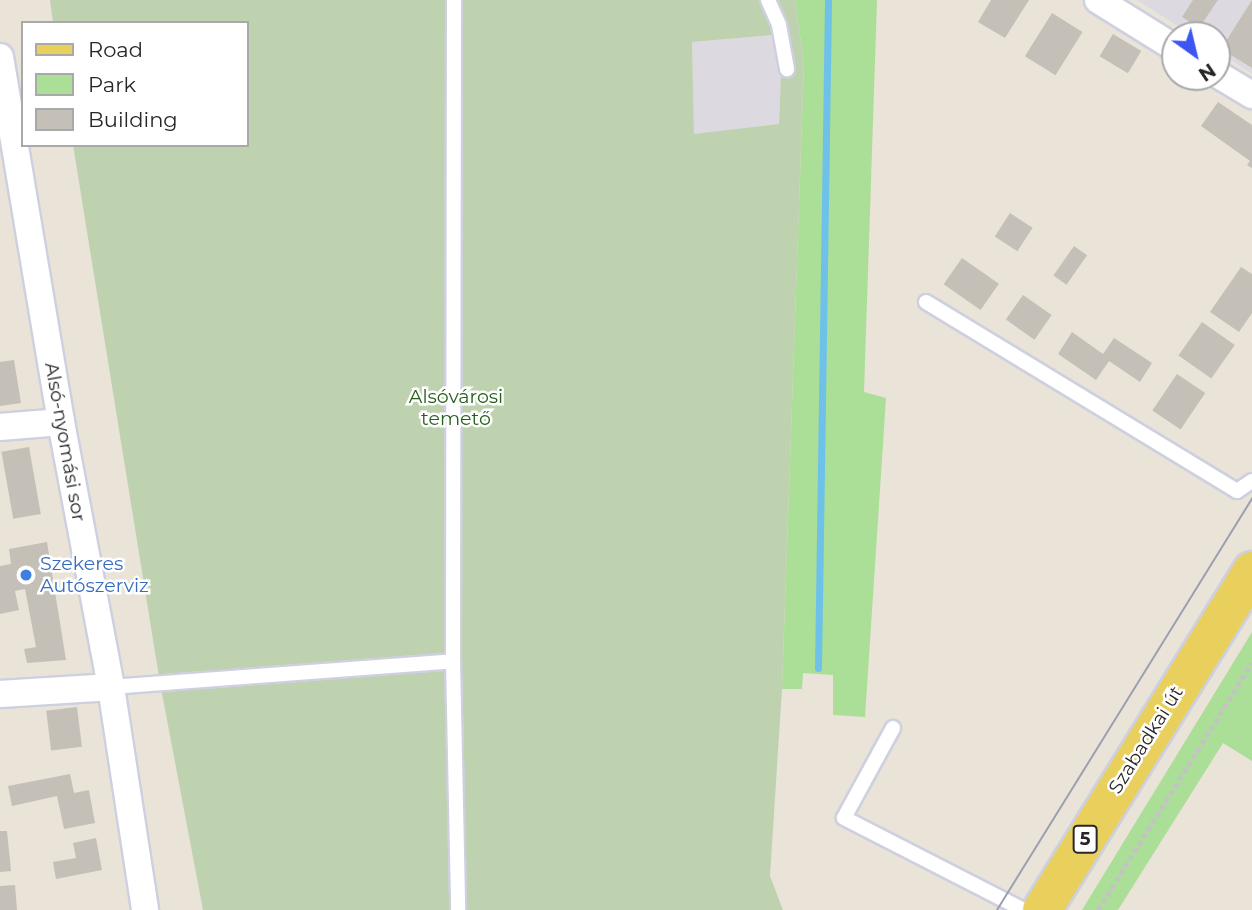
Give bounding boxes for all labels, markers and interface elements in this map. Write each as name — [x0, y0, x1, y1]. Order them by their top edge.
legend — [21, 21, 248, 147]
north arrow — [1161, 21, 1231, 91]
text: Road — [88, 37, 143, 62]
text: N — [1194, 58, 1220, 86]
text: Park — [88, 72, 136, 97]
text: Building — [88, 107, 178, 132]
street label: Alsó-nyomási sor — [40, 361, 90, 523]
park label: Alsóvárosi temető — [409, 386, 503, 430]
place label: Szekeres Autószerviz — [40, 553, 149, 597]
marker: Szekeres Autószerviz — [18, 567, 34, 583]
street label: Szabadkai út — [1104, 682, 1188, 798]
road number: 5 — [1071, 824, 1099, 854]

